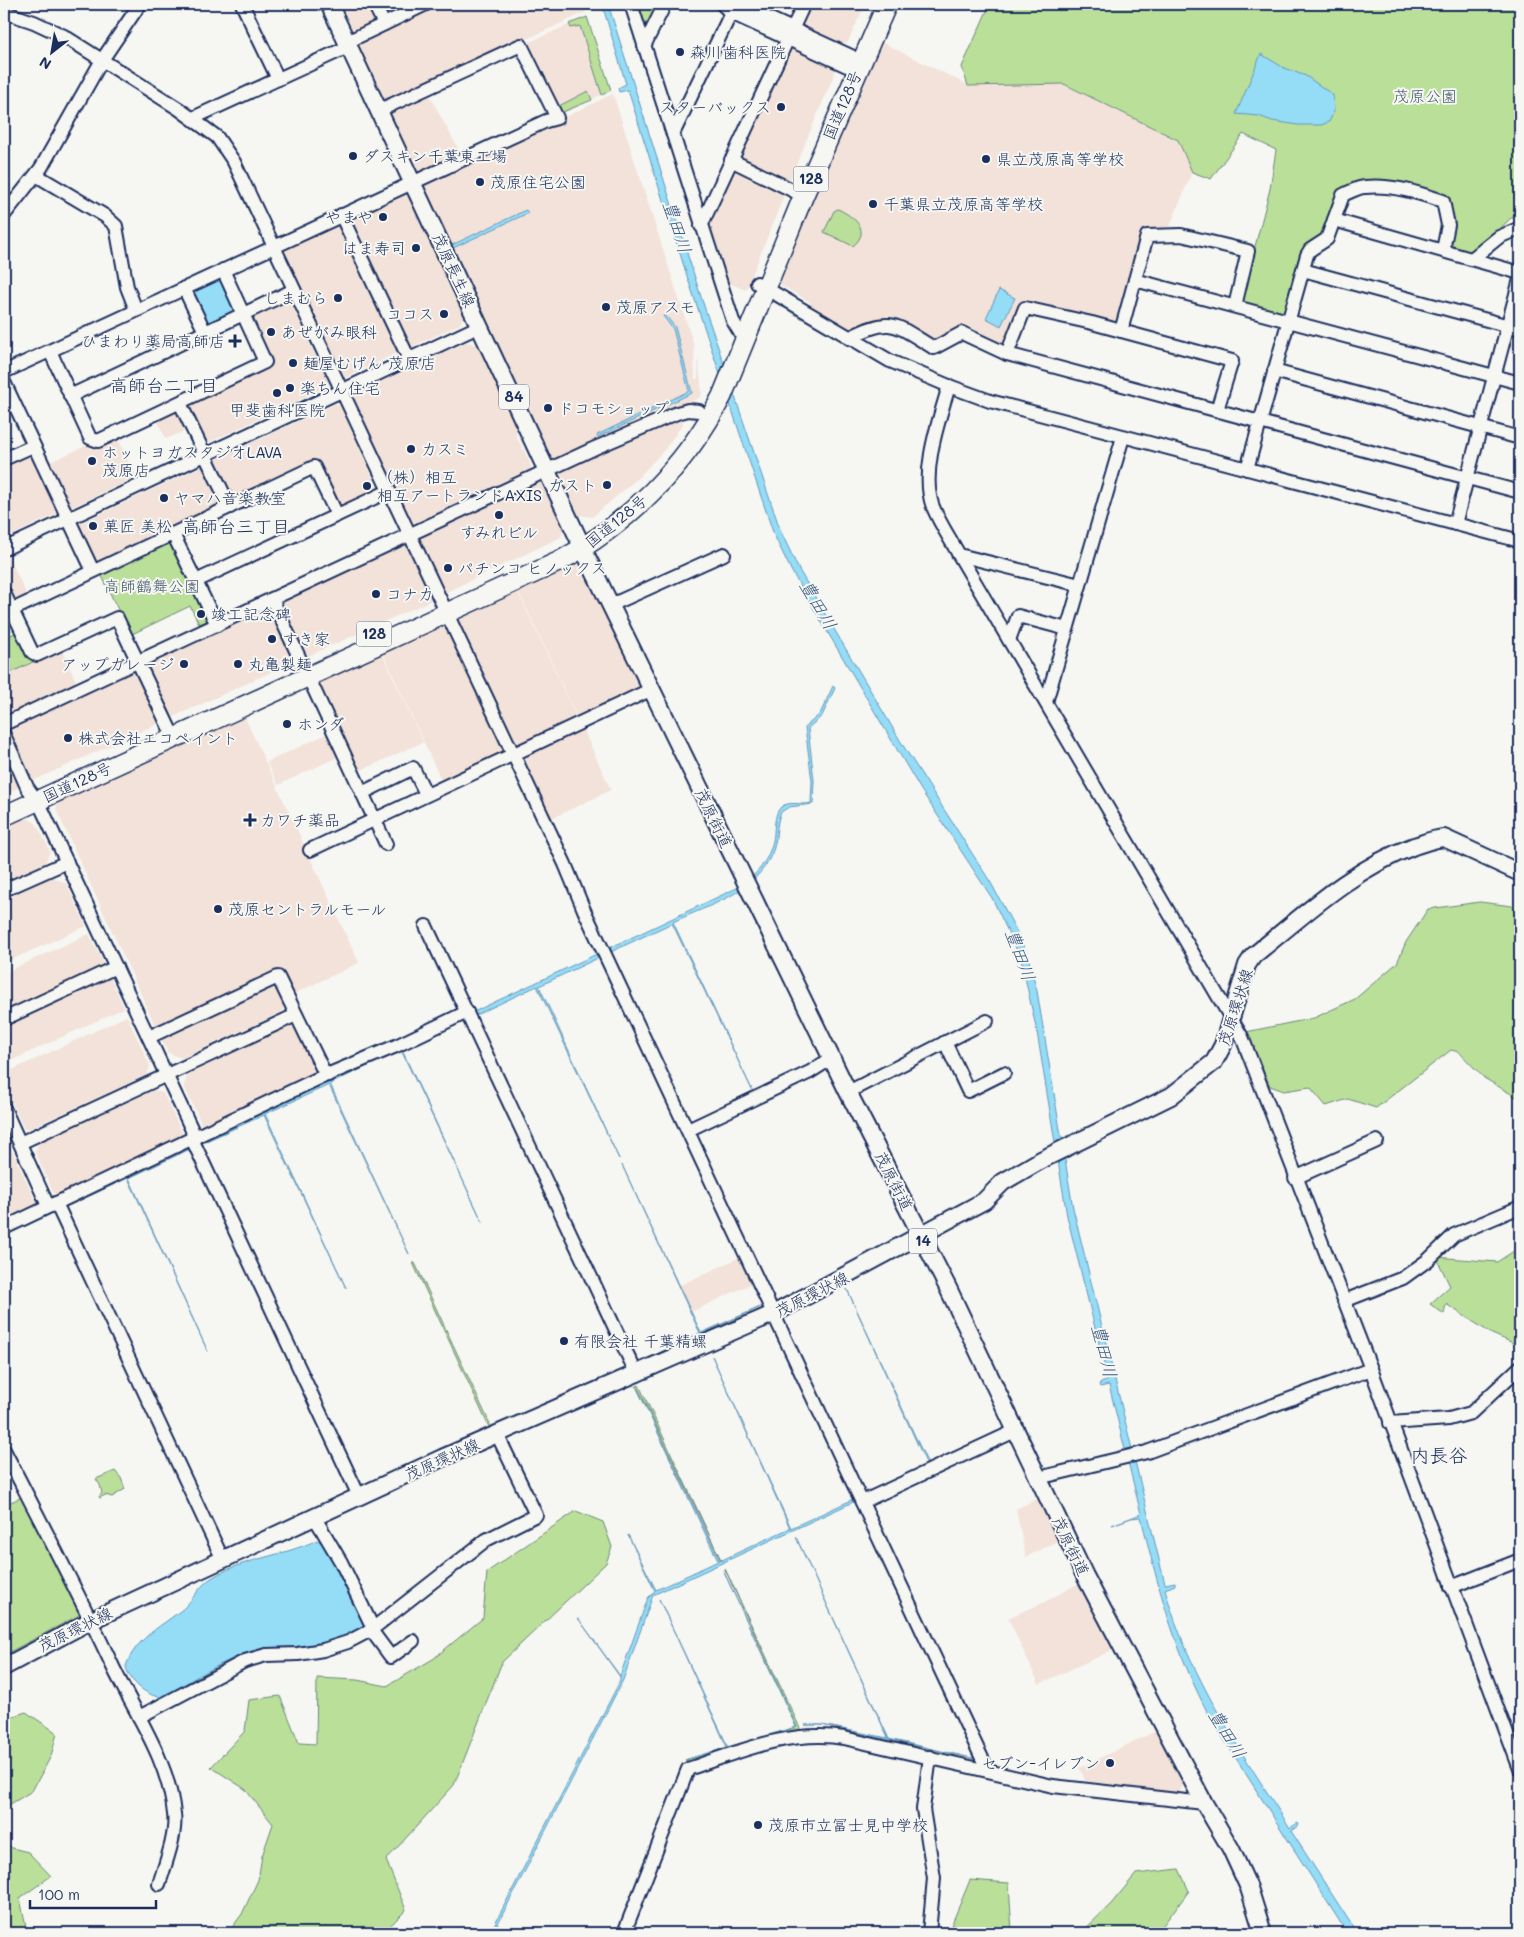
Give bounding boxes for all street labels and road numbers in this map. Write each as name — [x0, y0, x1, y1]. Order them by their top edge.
street label: 国道128号 — [817, 67, 866, 143]
road number: 128 — [794, 166, 828, 192]
street label: 茂原長生線 — [428, 229, 481, 310]
road number: 84 — [499, 384, 529, 410]
street label: 国道128号 — [580, 489, 651, 552]
road number: 128 — [356, 622, 392, 646]
street label: 国道128号 — [39, 756, 115, 807]
street label: 茂原街道 — [691, 784, 738, 851]
street label: 茂原環状線 — [1212, 966, 1257, 1048]
street label: 茂原街道 — [871, 1147, 918, 1214]
road number: 14 — [909, 1228, 937, 1254]
street label: 茂原環状線 — [771, 1266, 852, 1321]
street label: 茂原環状線 — [401, 1433, 483, 1484]
street label: 茂原街道 — [1048, 1512, 1095, 1579]
street label: 茂原環状線 — [34, 1602, 115, 1656]

